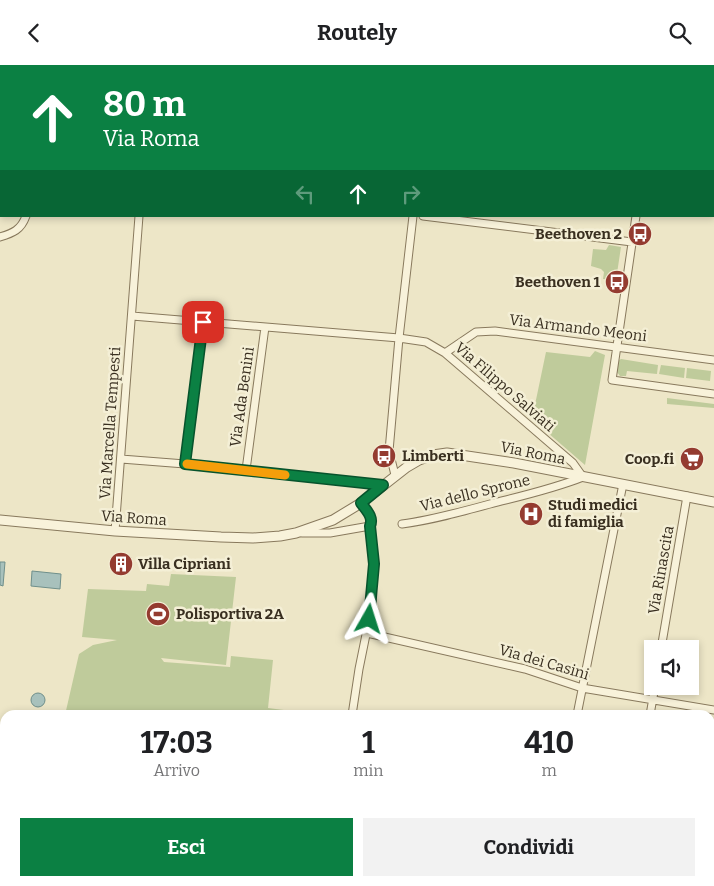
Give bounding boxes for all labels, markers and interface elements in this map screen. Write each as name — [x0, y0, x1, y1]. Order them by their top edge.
icon: back — [20, 19, 48, 47]
text: Routely — [317, 19, 397, 46]
icon: search — [666, 19, 694, 47]
text: 80 m — [103, 83, 186, 125]
icon: ahead — [20, 85, 85, 150]
text: Via Roma — [103, 125, 200, 152]
icon: left — [291, 180, 319, 208]
icon: ahead — [344, 180, 372, 208]
icon: right — [397, 180, 425, 208]
bus stop icon: Beethoven 2 — [627, 221, 653, 247]
place label: Beethoven 2 — [535, 225, 622, 243]
bus stop icon: Beethoven 1 — [604, 269, 630, 295]
place label: Beethoven 1 — [515, 273, 601, 291]
pin — [182, 301, 224, 343]
icon: arrive — [189, 308, 217, 336]
street label: Via Armando Meoni — [508, 311, 648, 345]
street label: Via Filippo Salviati — [451, 338, 559, 436]
street label: Via Ada Benini — [226, 345, 258, 448]
street label: Via Marcella Tempesti — [96, 346, 124, 500]
street label: Via Roma — [499, 438, 567, 468]
bus stop icon: Limberti — [371, 443, 397, 469]
supermarket icon: Coop.fi — [679, 446, 705, 472]
place label: Limberti — [402, 447, 464, 465]
place label: Coop.fi — [625, 450, 674, 468]
street label: Via dello Sprone — [418, 471, 532, 515]
place label: Studi medici di famiglia — [548, 496, 638, 531]
hospital icon: Studi medici di famiglia — [518, 501, 544, 527]
street label: Via Roma — [101, 507, 167, 529]
street label: Via Rinascita — [644, 524, 678, 616]
building icon: Villa Cipriani — [108, 551, 134, 577]
place label: Villa Cipriani — [138, 555, 231, 573]
position arrow — [342, 592, 394, 644]
sports icon: Polisportiva 2A — [145, 601, 171, 627]
place label: Polisportiva 2A — [176, 605, 284, 623]
map controls — [644, 640, 699, 695]
button: sound — [644, 640, 699, 695]
street label: Via dei Casini — [497, 641, 592, 684]
text: 17:03 — [141, 725, 213, 761]
text: 1 — [362, 725, 375, 761]
text: 410 — [524, 725, 574, 761]
text: Arrivo — [153, 761, 200, 780]
text: min — [353, 761, 383, 780]
text: m — [542, 761, 557, 780]
button: Esci — [20, 818, 353, 876]
button: Condividi — [363, 818, 695, 876]

